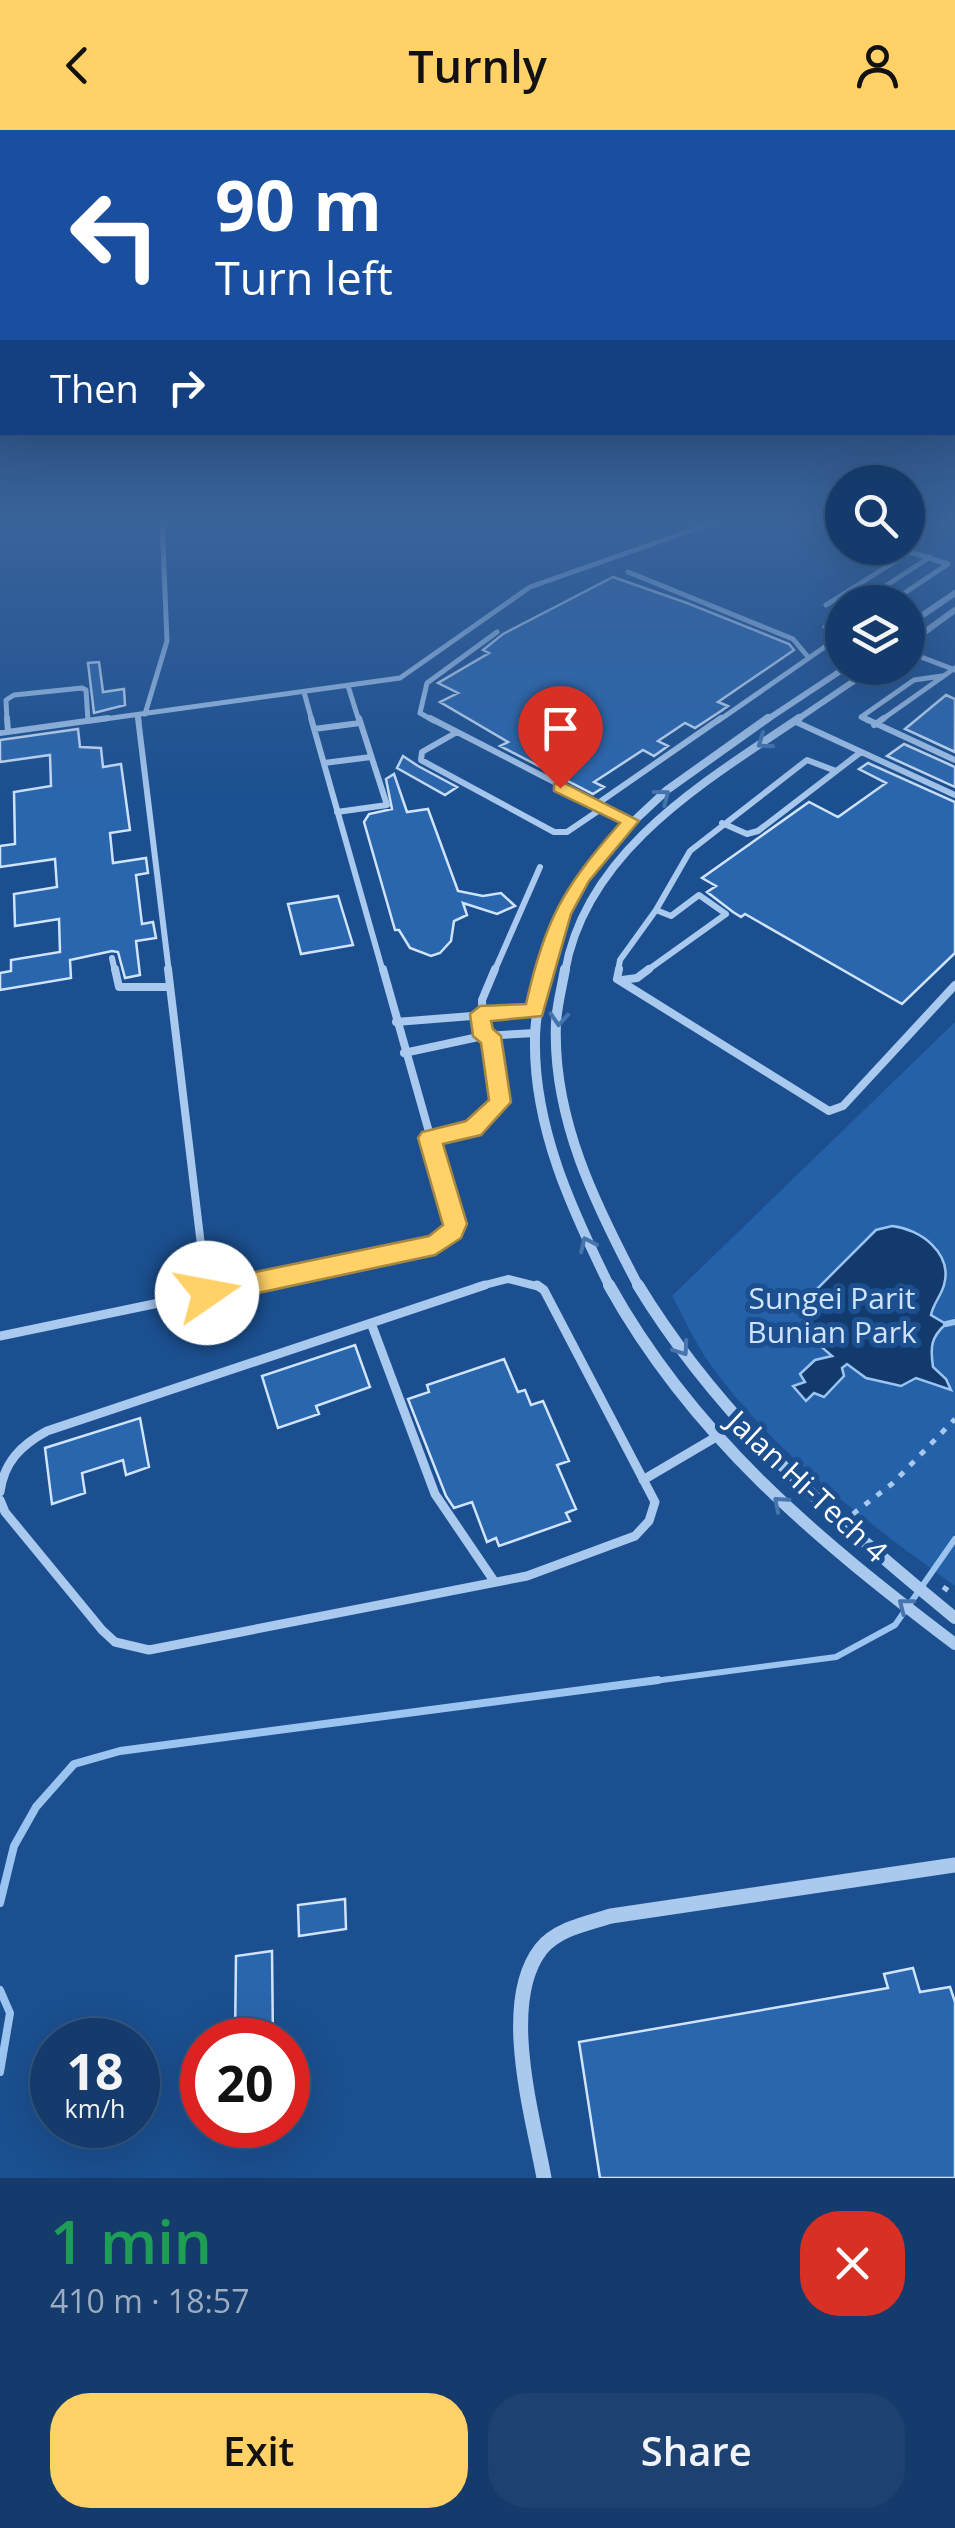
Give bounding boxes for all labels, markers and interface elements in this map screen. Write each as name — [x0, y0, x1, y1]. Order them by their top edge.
text: Turnly — [408, 35, 547, 96]
icon: back — [50, 38, 105, 93]
icon: person — [850, 38, 905, 93]
text: 90 m — [215, 156, 382, 252]
icon: left — [50, 170, 180, 300]
text: Turn left — [215, 247, 393, 308]
icon: right — [159, 360, 214, 415]
text: Then — [50, 362, 139, 414]
map controls — [825, 465, 925, 685]
button: search — [825, 465, 925, 565]
button: layers — [825, 585, 925, 685]
pin — [518, 686, 603, 789]
icon: arrive — [533, 701, 588, 756]
one-way arrow — [756, 730, 775, 748]
one-way arrow — [652, 790, 670, 807]
one-way arrow — [549, 1012, 570, 1028]
one-way arrow — [580, 1236, 600, 1254]
position arrow — [155, 1241, 259, 1345]
park label: Sungei Parit Bunian Park — [747, 1277, 917, 1352]
one-way arrow — [670, 1338, 688, 1357]
street label: Jalan Hi-Tech 4 — [717, 1399, 897, 1571]
one-way arrow — [774, 1496, 792, 1514]
one-way arrow — [898, 1600, 916, 1617]
speed limit sign: 20 — [180, 2018, 310, 2148]
text: 18 — [66, 2037, 124, 2105]
text: km/h — [65, 2091, 125, 2125]
text: 1 min — [50, 2200, 212, 2282]
button: close — [800, 2211, 905, 2316]
text: 410 m · 18:57 — [50, 2279, 249, 2322]
button: Exit — [50, 2393, 468, 2508]
button: Share — [488, 2393, 905, 2508]

